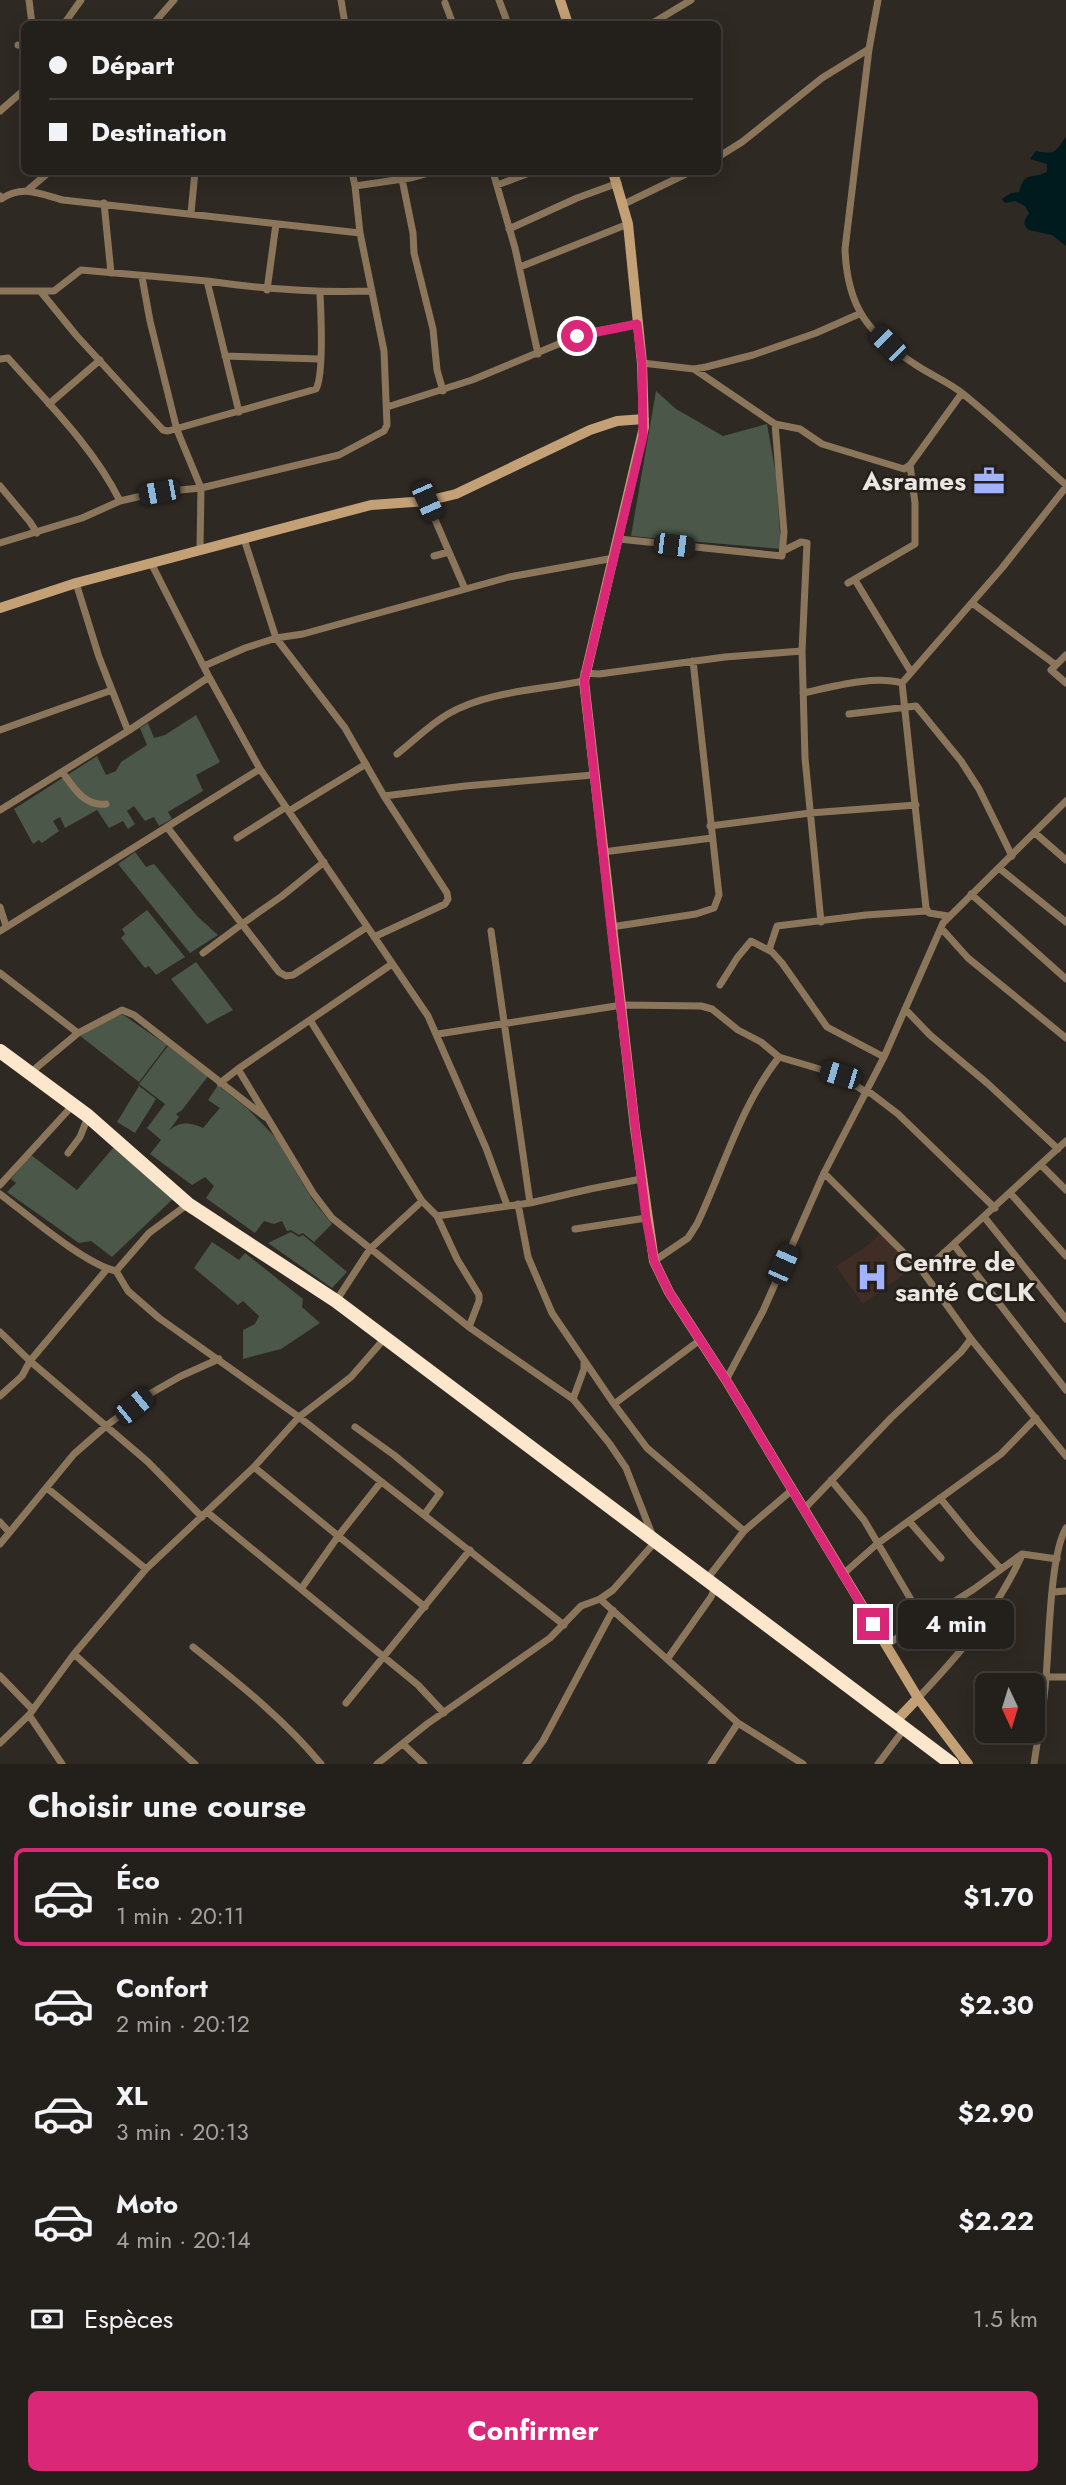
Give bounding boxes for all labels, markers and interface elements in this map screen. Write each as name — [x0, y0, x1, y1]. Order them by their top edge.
text: Départ — [91, 46, 174, 84]
text: Destination — [91, 113, 227, 151]
route start — [561, 320, 593, 352]
car — [866, 322, 911, 366]
place label: Asrames — [861, 462, 966, 500]
office icon: Asrames — [972, 464, 1006, 498]
car — [137, 478, 182, 506]
car — [409, 478, 446, 524]
car — [652, 532, 697, 558]
car — [817, 1059, 864, 1091]
car — [765, 1241, 802, 1287]
place label: Centre de santé CCLK — [895, 1243, 1036, 1311]
hospital icon: Centre de santé CCLK — [855, 1260, 889, 1294]
car — [112, 1385, 157, 1427]
callout: 4 min — [898, 1600, 1013, 1648]
text: 4 min — [925, 1607, 987, 1641]
route end — [857, 1608, 889, 1640]
north arrow — [975, 1673, 1045, 1743]
map controls — [975, 1673, 1045, 1743]
text: Choisir une course — [28, 1783, 306, 1829]
text: Éco — [116, 1861, 160, 1899]
icon: car — [32, 1866, 95, 1929]
text: $1.70 — [963, 1878, 1034, 1916]
text: 1 min · 20:11 — [116, 1899, 244, 1933]
text: Confort — [116, 1969, 208, 2007]
icon: car — [32, 1974, 95, 2037]
text: $2.30 — [959, 1986, 1034, 2024]
text: 2 min · 20:12 — [116, 2007, 250, 2041]
text: XL — [116, 2077, 148, 2115]
icon: car — [32, 2082, 95, 2145]
text: $2.90 — [958, 2094, 1034, 2132]
text: 3 min · 20:13 — [116, 2115, 249, 2149]
text: Moto — [116, 2185, 178, 2223]
icon: car — [32, 2190, 95, 2253]
text: $2.22 — [958, 2202, 1034, 2240]
text: 4 min · 20:14 — [116, 2223, 251, 2257]
icon: cash — [28, 2300, 66, 2338]
text: Espèces — [84, 2300, 173, 2338]
text: 1.5 km — [973, 2302, 1038, 2336]
button: Confirmer — [28, 2391, 1038, 2471]

